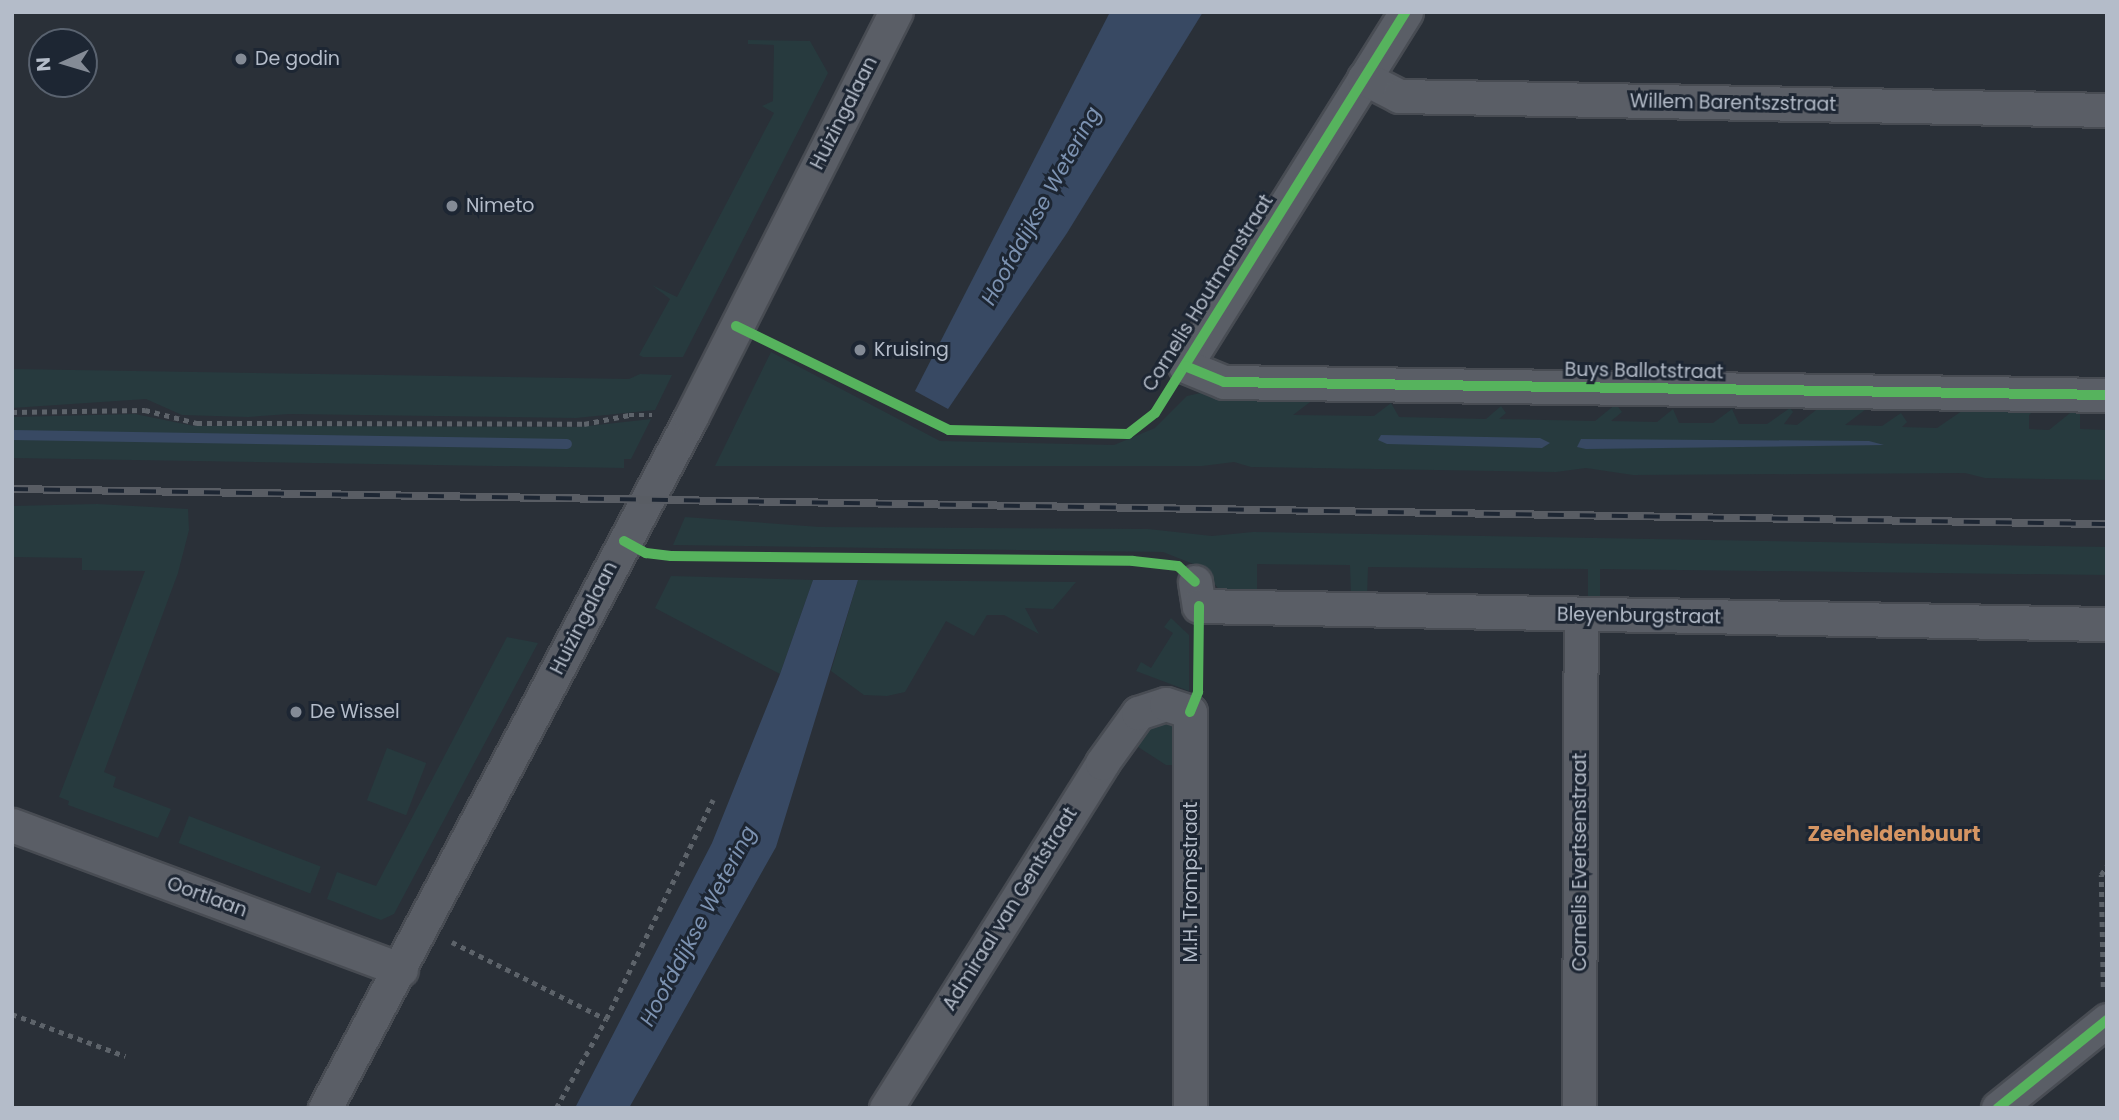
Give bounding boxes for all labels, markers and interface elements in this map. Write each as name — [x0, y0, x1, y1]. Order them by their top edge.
north arrow — [28, 28, 98, 98]
place label: De godin — [255, 48, 340, 70]
marker: De godin — [233, 51, 249, 67]
street label: Huizingalaan — [806, 53, 882, 173]
text: N — [30, 56, 58, 72]
street label: Willem Barentszstraat — [1630, 90, 1836, 116]
water label: Hoofddijkse Wetering — [976, 102, 1106, 310]
street label: Cornelis Houtmanstraat — [1138, 190, 1278, 396]
place label: Nimeto — [466, 195, 534, 217]
marker: Nimeto — [444, 198, 460, 214]
place label: Kruising — [874, 339, 949, 361]
marker: Kruising — [852, 342, 868, 358]
street label: Buys Ballotstraat — [1564, 358, 1724, 384]
street label: Huizingalaan — [546, 558, 622, 678]
street label: Bleyenburgstraat — [1557, 603, 1721, 629]
place label: De Wissel — [310, 701, 400, 723]
marker: De Wissel — [288, 704, 304, 720]
street label: Cornelis Evertsenstraat — [1569, 753, 1591, 971]
street label: M.H. Trompstraat — [1180, 801, 1202, 963]
street label: Admiraal van Gentstraat — [938, 803, 1082, 1015]
district label: Zeeheldenbuurt — [1807, 821, 1981, 847]
water label: Hoofddijkse Wetering — [635, 822, 761, 1030]
street label: Oortlaan — [164, 872, 250, 922]

